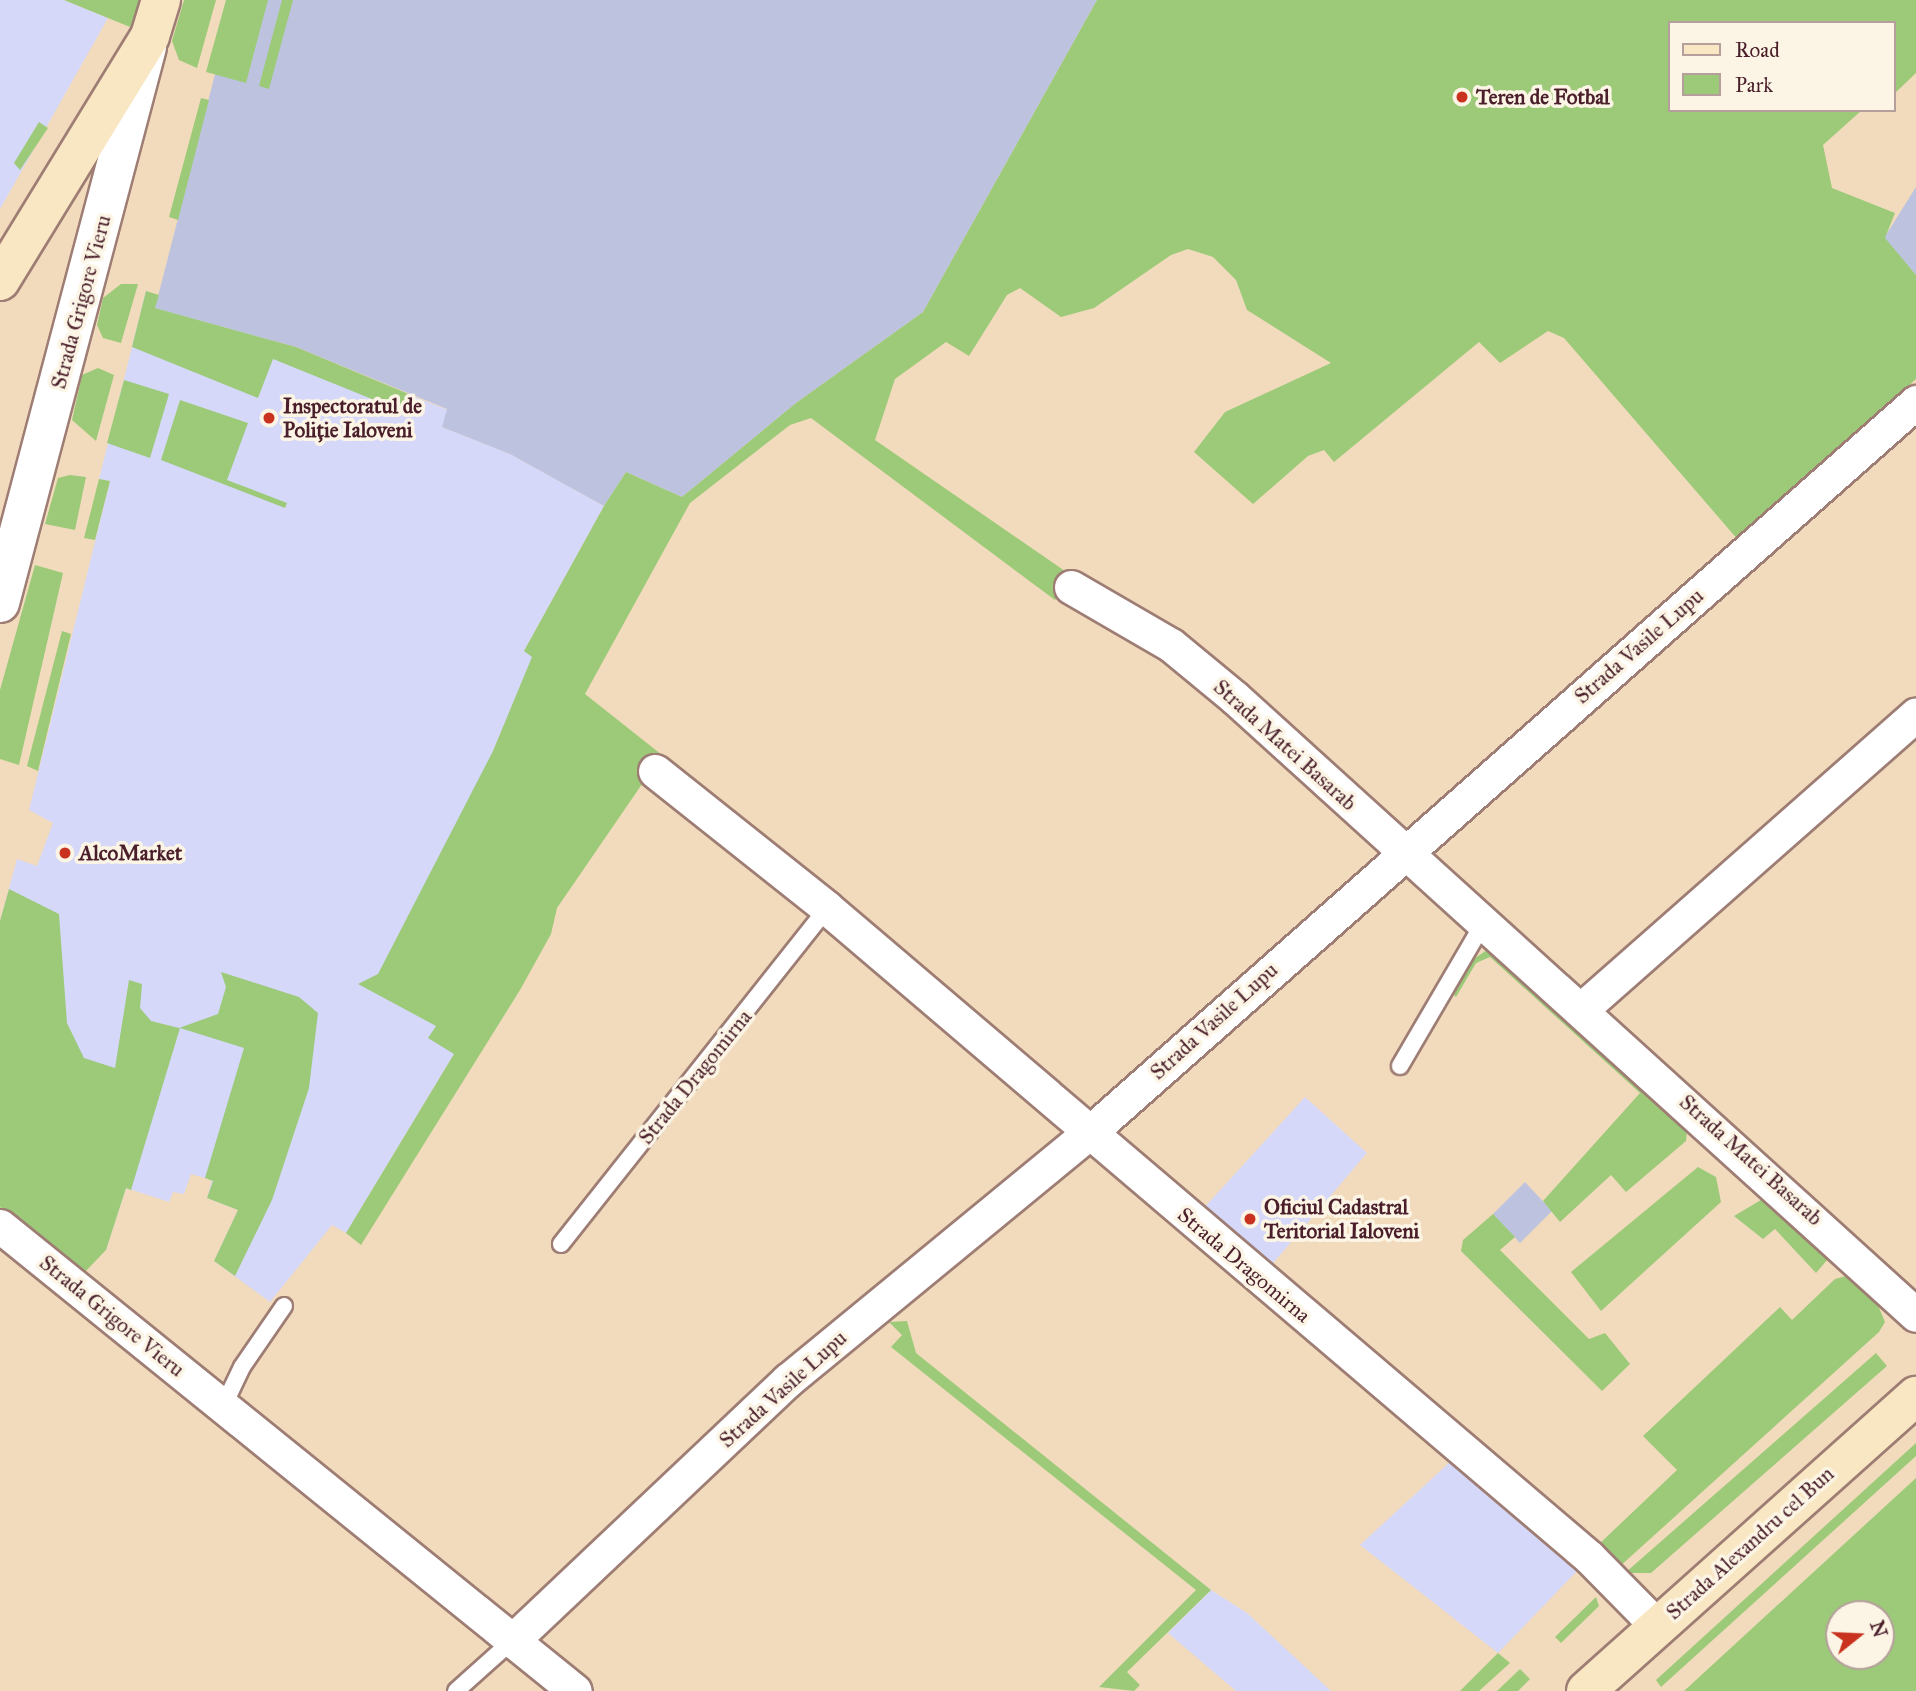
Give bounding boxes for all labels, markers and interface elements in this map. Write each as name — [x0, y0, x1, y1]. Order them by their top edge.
legend — [1668, 21, 1895, 112]
text: Road — [1735, 37, 1780, 63]
text: Park — [1735, 72, 1773, 98]
place label: Teren de Fotbal — [1476, 84, 1610, 110]
marker: Teren de Fotbal — [1454, 89, 1470, 105]
street label: Strada Grigore Vieru — [46, 212, 116, 392]
place label: Inspectoratul de Poliție Ialoveni — [283, 393, 422, 443]
marker: Inspectoratul de Poliție Ialoveni — [261, 410, 277, 426]
street label: Strada Vasile Lupu — [1569, 583, 1709, 709]
street label: Strada Matei Basarab — [1208, 674, 1362, 816]
place label: AlcoMarket — [79, 840, 182, 866]
marker: AlcoMarket — [57, 845, 73, 861]
street label: Strada Vasile Lupu — [1145, 957, 1283, 1085]
street label: Strada Dragomirna — [633, 1005, 757, 1149]
street label: Strada Matei Basarab — [1674, 1089, 1828, 1231]
place label: Oficiul Cadastral Teritorial Ialoveni — [1264, 1194, 1419, 1244]
street label: Strada Dragomirna — [1173, 1202, 1315, 1328]
marker: Oficiul Cadastral Teritorial Ialoveni — [1242, 1211, 1258, 1227]
street label: Strada Grigore Vieru — [35, 1250, 189, 1382]
street label: Strada Vasile Lupu — [714, 1325, 852, 1453]
street label: Strada Alexandru cel Bun — [1661, 1461, 1839, 1625]
north arrow — [1825, 1600, 1895, 1670]
text: N — [1865, 1618, 1892, 1640]

